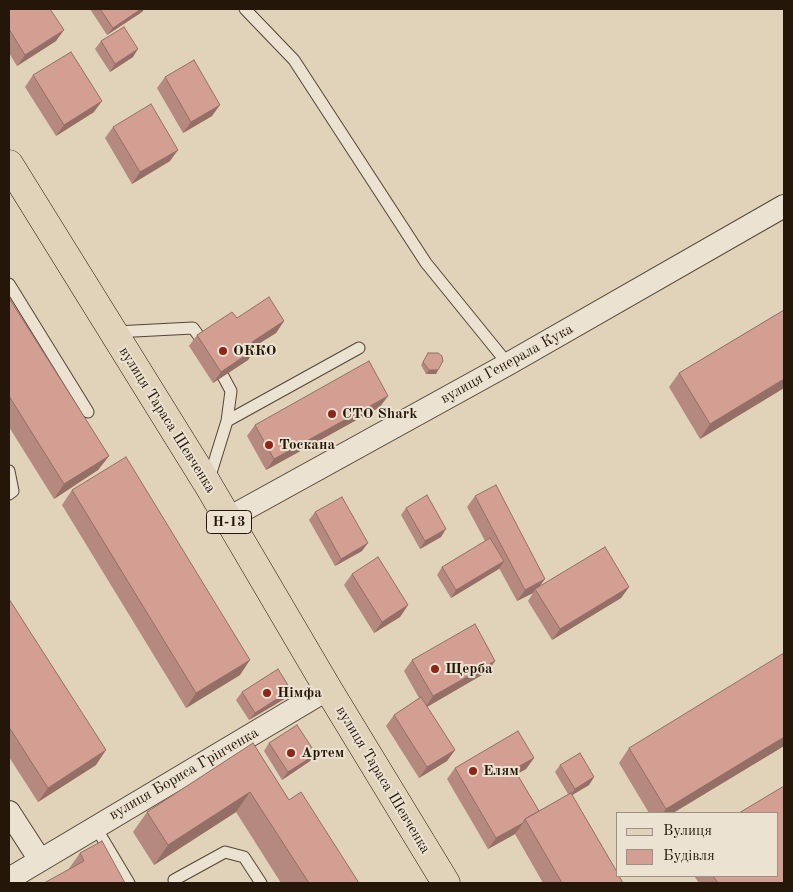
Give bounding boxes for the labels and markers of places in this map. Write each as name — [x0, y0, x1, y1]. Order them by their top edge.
place label: ОККО — [233, 342, 276, 360]
marker: ОККО — [217, 345, 229, 357]
place label: СТО Shark — [342, 405, 418, 423]
marker: СТО Shark — [326, 408, 338, 420]
place label: Тоскана — [279, 436, 335, 454]
marker: Тоскана — [263, 439, 275, 451]
place label: Щерба — [445, 660, 493, 678]
marker: Щерба — [429, 663, 441, 675]
place label: Німфа — [277, 684, 322, 702]
marker: Німфа — [261, 687, 273, 699]
place label: Артем — [301, 744, 344, 762]
marker: Артем — [285, 747, 297, 759]
place label: Елям — [483, 762, 519, 780]
marker: Елям — [467, 765, 479, 777]

